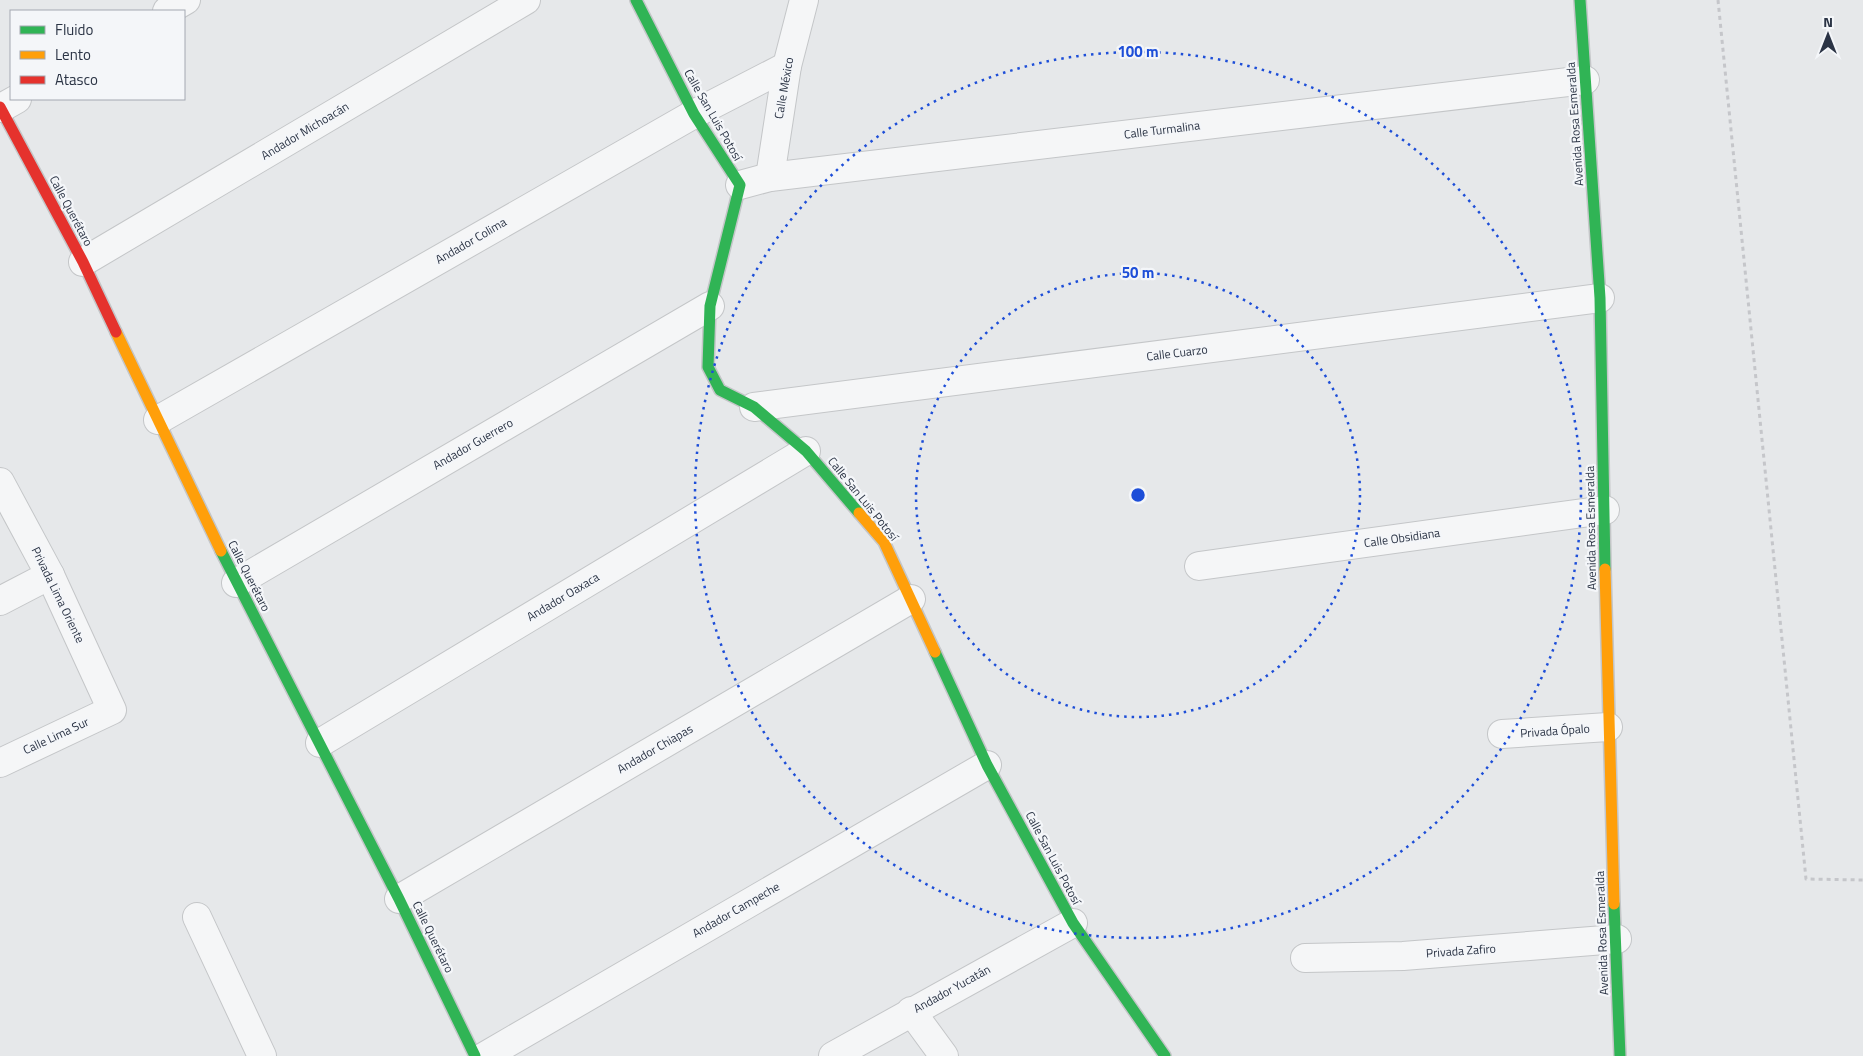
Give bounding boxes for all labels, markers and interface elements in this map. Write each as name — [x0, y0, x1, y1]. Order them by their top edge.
legend — [10, 10, 185, 100]
north arrow — [1803, 10, 1853, 60]
text: N — [1823, 11, 1833, 32]
text: Fluido — [55, 18, 94, 41]
text: 100 m — [1117, 40, 1159, 63]
text: Lento — [55, 43, 91, 66]
street label: Calle México — [769, 56, 798, 120]
street label: Avenida Rosa Esmeralda — [1561, 61, 1588, 187]
street label: Calle San Luis Potosí — [679, 65, 748, 165]
text: Atasco — [55, 68, 98, 91]
street label: Andador Michoacán — [257, 97, 352, 164]
street label: Calle Turmalina — [1123, 115, 1201, 144]
street label: Calle Querétaro — [45, 172, 98, 250]
street label: Andador Colima — [432, 212, 510, 269]
text: 50 m — [1122, 261, 1154, 284]
street label: Calle Cuarzo — [1145, 339, 1209, 366]
street label: Andador Guerrero — [429, 413, 516, 474]
street label: Calle San Luis Potosí — [823, 453, 904, 546]
street label: Avenida Rosa Esmeralda — [1580, 466, 1601, 590]
centre of rings — [1129, 486, 1147, 504]
street label: Calle Obsidiana — [1363, 523, 1441, 552]
street label: Calle Querétaro — [223, 537, 276, 615]
street label: Privada Lima Oriente — [27, 543, 90, 646]
street label: Andador Oaxaca — [523, 567, 603, 626]
street label: Calle Lima Sur — [20, 712, 92, 759]
street label: Andador Chiapas — [613, 719, 697, 778]
street label: Privada Ópalo — [1519, 719, 1591, 742]
street label: Calle San Luis Potosí — [1021, 808, 1087, 909]
street label: Avenida Rosa Esmeralda — [1590, 871, 1613, 995]
street label: Andador Campeche — [689, 877, 783, 942]
street label: Calle Querétaro — [408, 898, 459, 976]
street label: Privada Zafiro — [1425, 939, 1497, 962]
street label: Andador Yucatán — [910, 960, 994, 1018]

